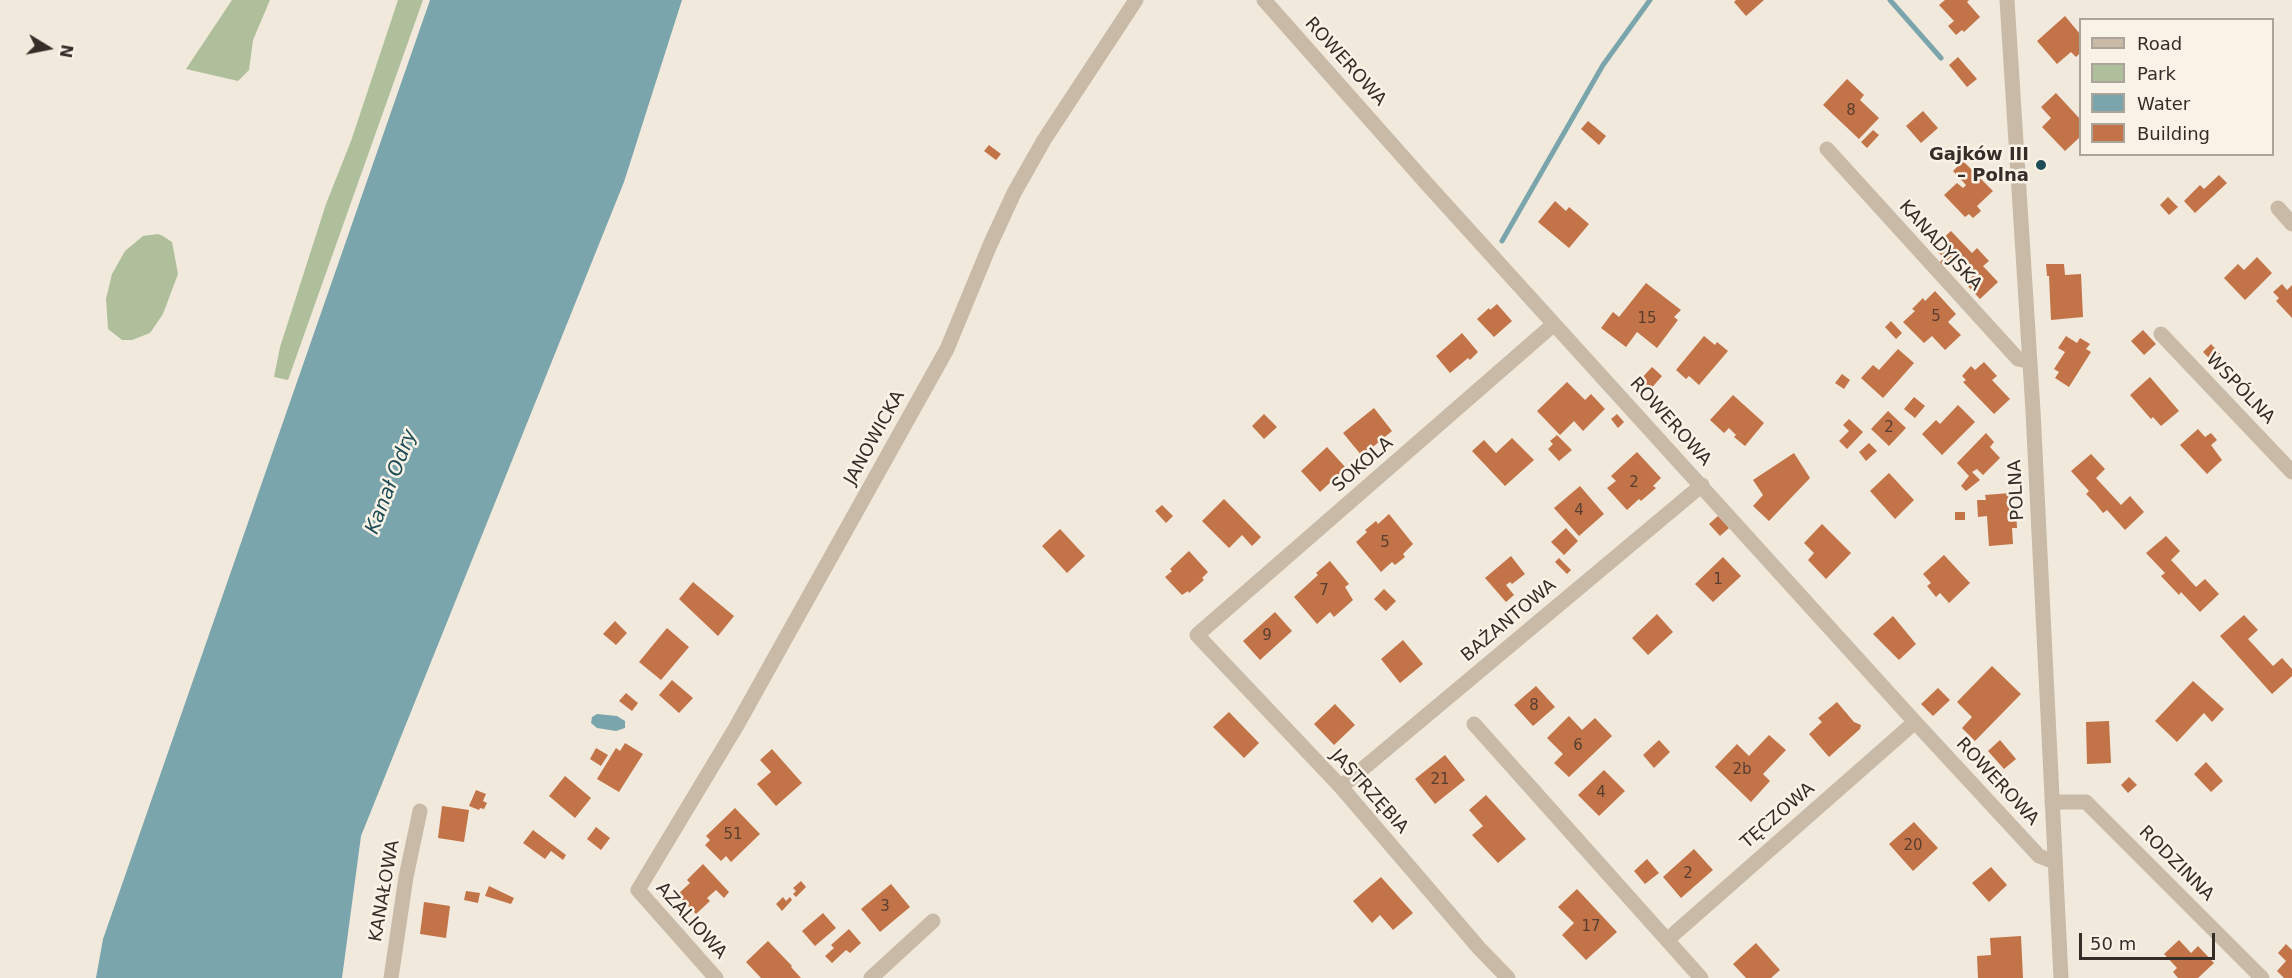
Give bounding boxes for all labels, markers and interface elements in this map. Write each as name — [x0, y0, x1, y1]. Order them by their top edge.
street label: ROWEROWA — [1300, 13, 1390, 111]
north arrow — [18, 18, 78, 78]
legend — [2079, 18, 2274, 156]
text: Road — [2137, 33, 2182, 54]
text: N — [56, 43, 77, 59]
text: Park — [2137, 63, 2176, 84]
text: Water — [2137, 93, 2190, 114]
house number: 8 — [1846, 102, 1856, 120]
text: Building — [2137, 123, 2210, 144]
place label: Gajków III – Polna — [1929, 144, 2029, 186]
marker: Gajków III – Polna — [2034, 158, 2048, 172]
street label: KANADYJSKA — [1894, 196, 1986, 296]
house number: 5 — [1931, 308, 1941, 326]
house number: 15 — [1637, 310, 1657, 328]
street label: WSPÓLNA — [2201, 349, 2279, 429]
street label: ROWEROWA — [1625, 373, 1715, 471]
street label: JANOWICKA — [840, 387, 910, 489]
house number: 2 — [1884, 419, 1894, 437]
water label: Kanał Odry — [361, 426, 423, 538]
street label: SOKOLA — [1328, 433, 1398, 497]
street label: POLNA — [2005, 459, 2029, 521]
house number: 2 — [1629, 474, 1639, 492]
house number: 4 — [1574, 502, 1584, 520]
house number: 5 — [1380, 534, 1390, 552]
house number: 1 — [1713, 571, 1723, 589]
street label: BAŻANTOWA — [1457, 575, 1561, 667]
house number: 7 — [1319, 582, 1329, 600]
house number: 9 — [1262, 627, 1272, 645]
house number: 8 — [1529, 697, 1539, 715]
street label: ROWEROWA — [1951, 734, 2043, 830]
house number: 6 — [1573, 737, 1583, 755]
street label: JASTRZĘBIA — [1326, 745, 1412, 839]
house number: 2b — [1732, 761, 1752, 779]
house number: 21 — [1430, 771, 1450, 789]
street label: TĘCZOWA — [1737, 778, 1819, 854]
house number: 4 — [1596, 784, 1606, 802]
street label: RODZINNA — [2134, 822, 2218, 906]
house number: 51 — [723, 826, 743, 844]
house number: 20 — [1903, 837, 1923, 855]
street label: KANAŁOWA — [365, 838, 405, 944]
house number: 2 — [1683, 865, 1693, 883]
street label: AZALIOWA — [651, 878, 731, 964]
house number: 3 — [880, 898, 890, 916]
house number: 17 — [1581, 918, 1601, 936]
scale bar — [2082, 921, 2218, 959]
text: 50 m — [2090, 933, 2136, 954]

